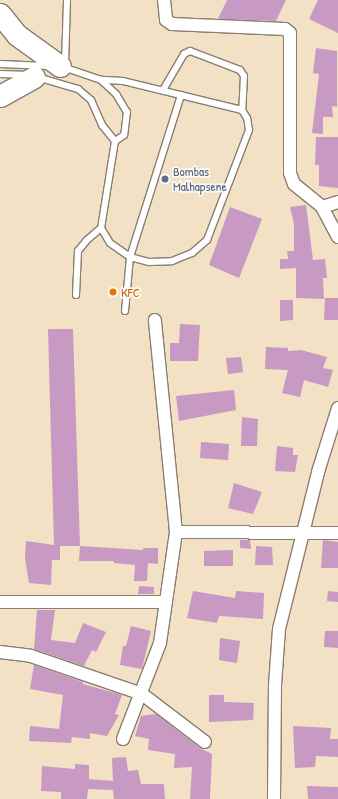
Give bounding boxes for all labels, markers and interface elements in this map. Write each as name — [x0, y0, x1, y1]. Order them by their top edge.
place label: Bombas Malhapsene — [173, 164, 227, 195]
marker: Bombas Malhapsene — [160, 174, 170, 184]
place label: KFC — [121, 284, 140, 300]
marker: KFC — [108, 287, 118, 297]

